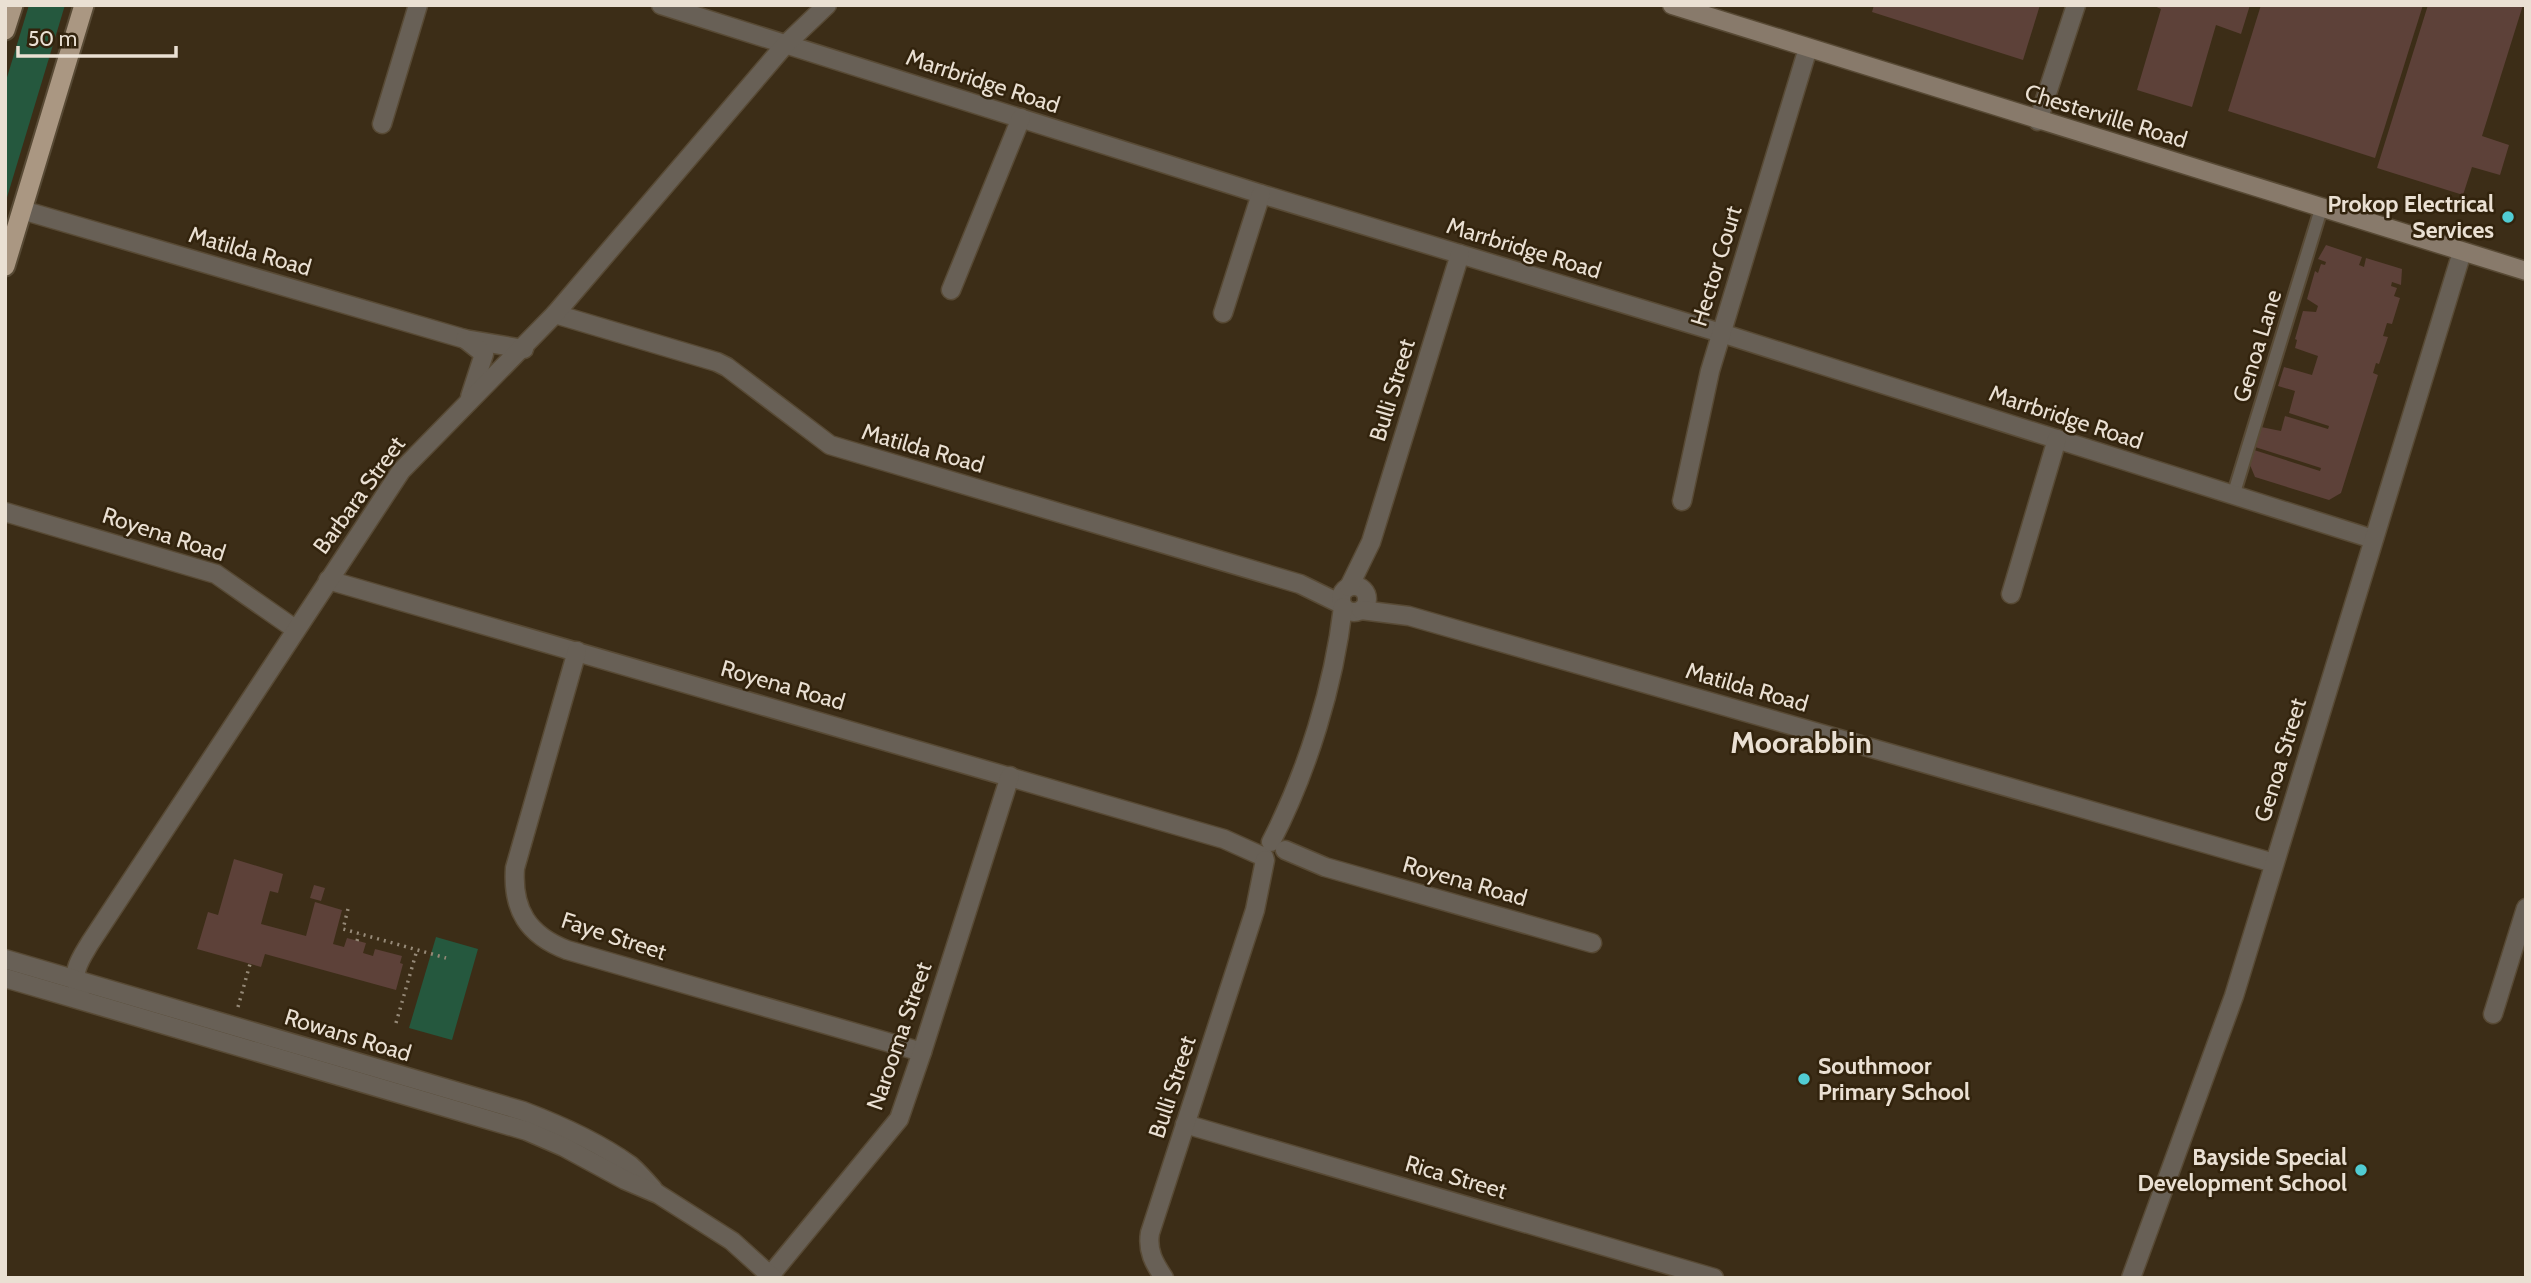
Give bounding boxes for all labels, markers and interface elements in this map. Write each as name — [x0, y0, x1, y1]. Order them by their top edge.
scale bar — [18, 14, 175, 58]
text: 50 m — [28, 26, 77, 51]
street label: Marrbridge Road — [903, 43, 1063, 119]
street label: Chesterville Road — [2021, 78, 2191, 154]
place label: Prokop Electrical Services — [2328, 190, 2494, 244]
street label: Hector Court — [1684, 202, 1748, 330]
marker: Prokop Electrical Services — [2500, 209, 2516, 225]
street label: Marrbridge Road — [1443, 211, 1605, 285]
street label: Matilda Road — [186, 220, 314, 282]
street label: Genoa Lane — [2227, 286, 2287, 406]
street label: Bulli Street — [1363, 335, 1421, 445]
street label: Marrbridge Road — [1986, 379, 2146, 455]
street label: Matilda Road — [859, 417, 987, 479]
street label: Barbara Street — [307, 431, 411, 559]
street label: Royena Road — [99, 501, 229, 567]
street label: Royena Road — [718, 654, 848, 716]
street label: Matilda Road — [1683, 656, 1811, 718]
street label: Genoa Street — [2248, 694, 2312, 825]
district label: Moorabbin — [1730, 724, 1872, 761]
street label: Royena Road — [1400, 850, 1530, 912]
street label: Faye Street — [558, 906, 670, 966]
street label: Narooma Street — [861, 958, 938, 1114]
street label: Rowans Road — [281, 1002, 415, 1068]
street label: Bulli Street — [1142, 1032, 1202, 1142]
place label: Southmoor Primary School — [1818, 1052, 1970, 1106]
marker: Southmoor Primary School — [1796, 1071, 1812, 1087]
place label: Bayside Special Development School — [2137, 1143, 2347, 1197]
street label: Rica Street — [1402, 1149, 1510, 1205]
marker: Bayside Special Development School — [2353, 1162, 2369, 1178]

